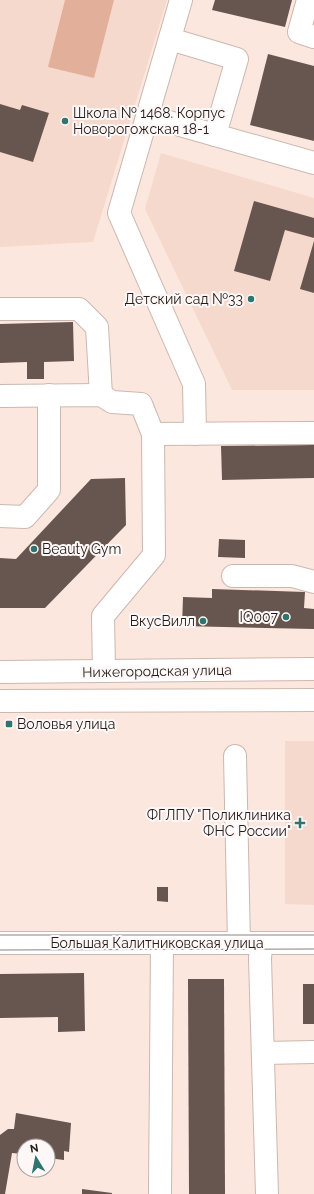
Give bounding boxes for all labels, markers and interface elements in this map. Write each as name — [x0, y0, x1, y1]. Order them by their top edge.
place label: Школа № 1468. Корпус Новорогожская 18-1 — [73, 105, 226, 137]
marker: Школа № 1468. Корпус Новорогожская 18-1 — [60, 116, 70, 126]
place label: Детский сад №33 — [125, 291, 243, 307]
marker: Детский сад №33 — [246, 294, 256, 304]
place label: Beauty Gym — [42, 541, 121, 557]
marker: Beauty Gym — [29, 544, 39, 554]
place label: IQ007 — [240, 609, 279, 625]
marker: IQ007 — [281, 612, 291, 622]
place label: ВкусВилл — [130, 613, 195, 629]
marker: ВкусВилл — [198, 616, 208, 626]
street label: Нижегородская улица — [82, 662, 232, 680]
place label: Воловья улица — [17, 716, 115, 732]
marker: Воловья улица — [4, 719, 14, 729]
place label: ФГЛПУ "Поликлиника ФНС России" — [147, 807, 291, 839]
marker: ФГЛПУ "Поликлиника ФНС России" — [294, 817, 306, 829]
street label: Большая Калитниковская улица — [50, 935, 264, 951]
north arrow — [16, 1138, 56, 1178]
text: N — [29, 1142, 40, 1156]

